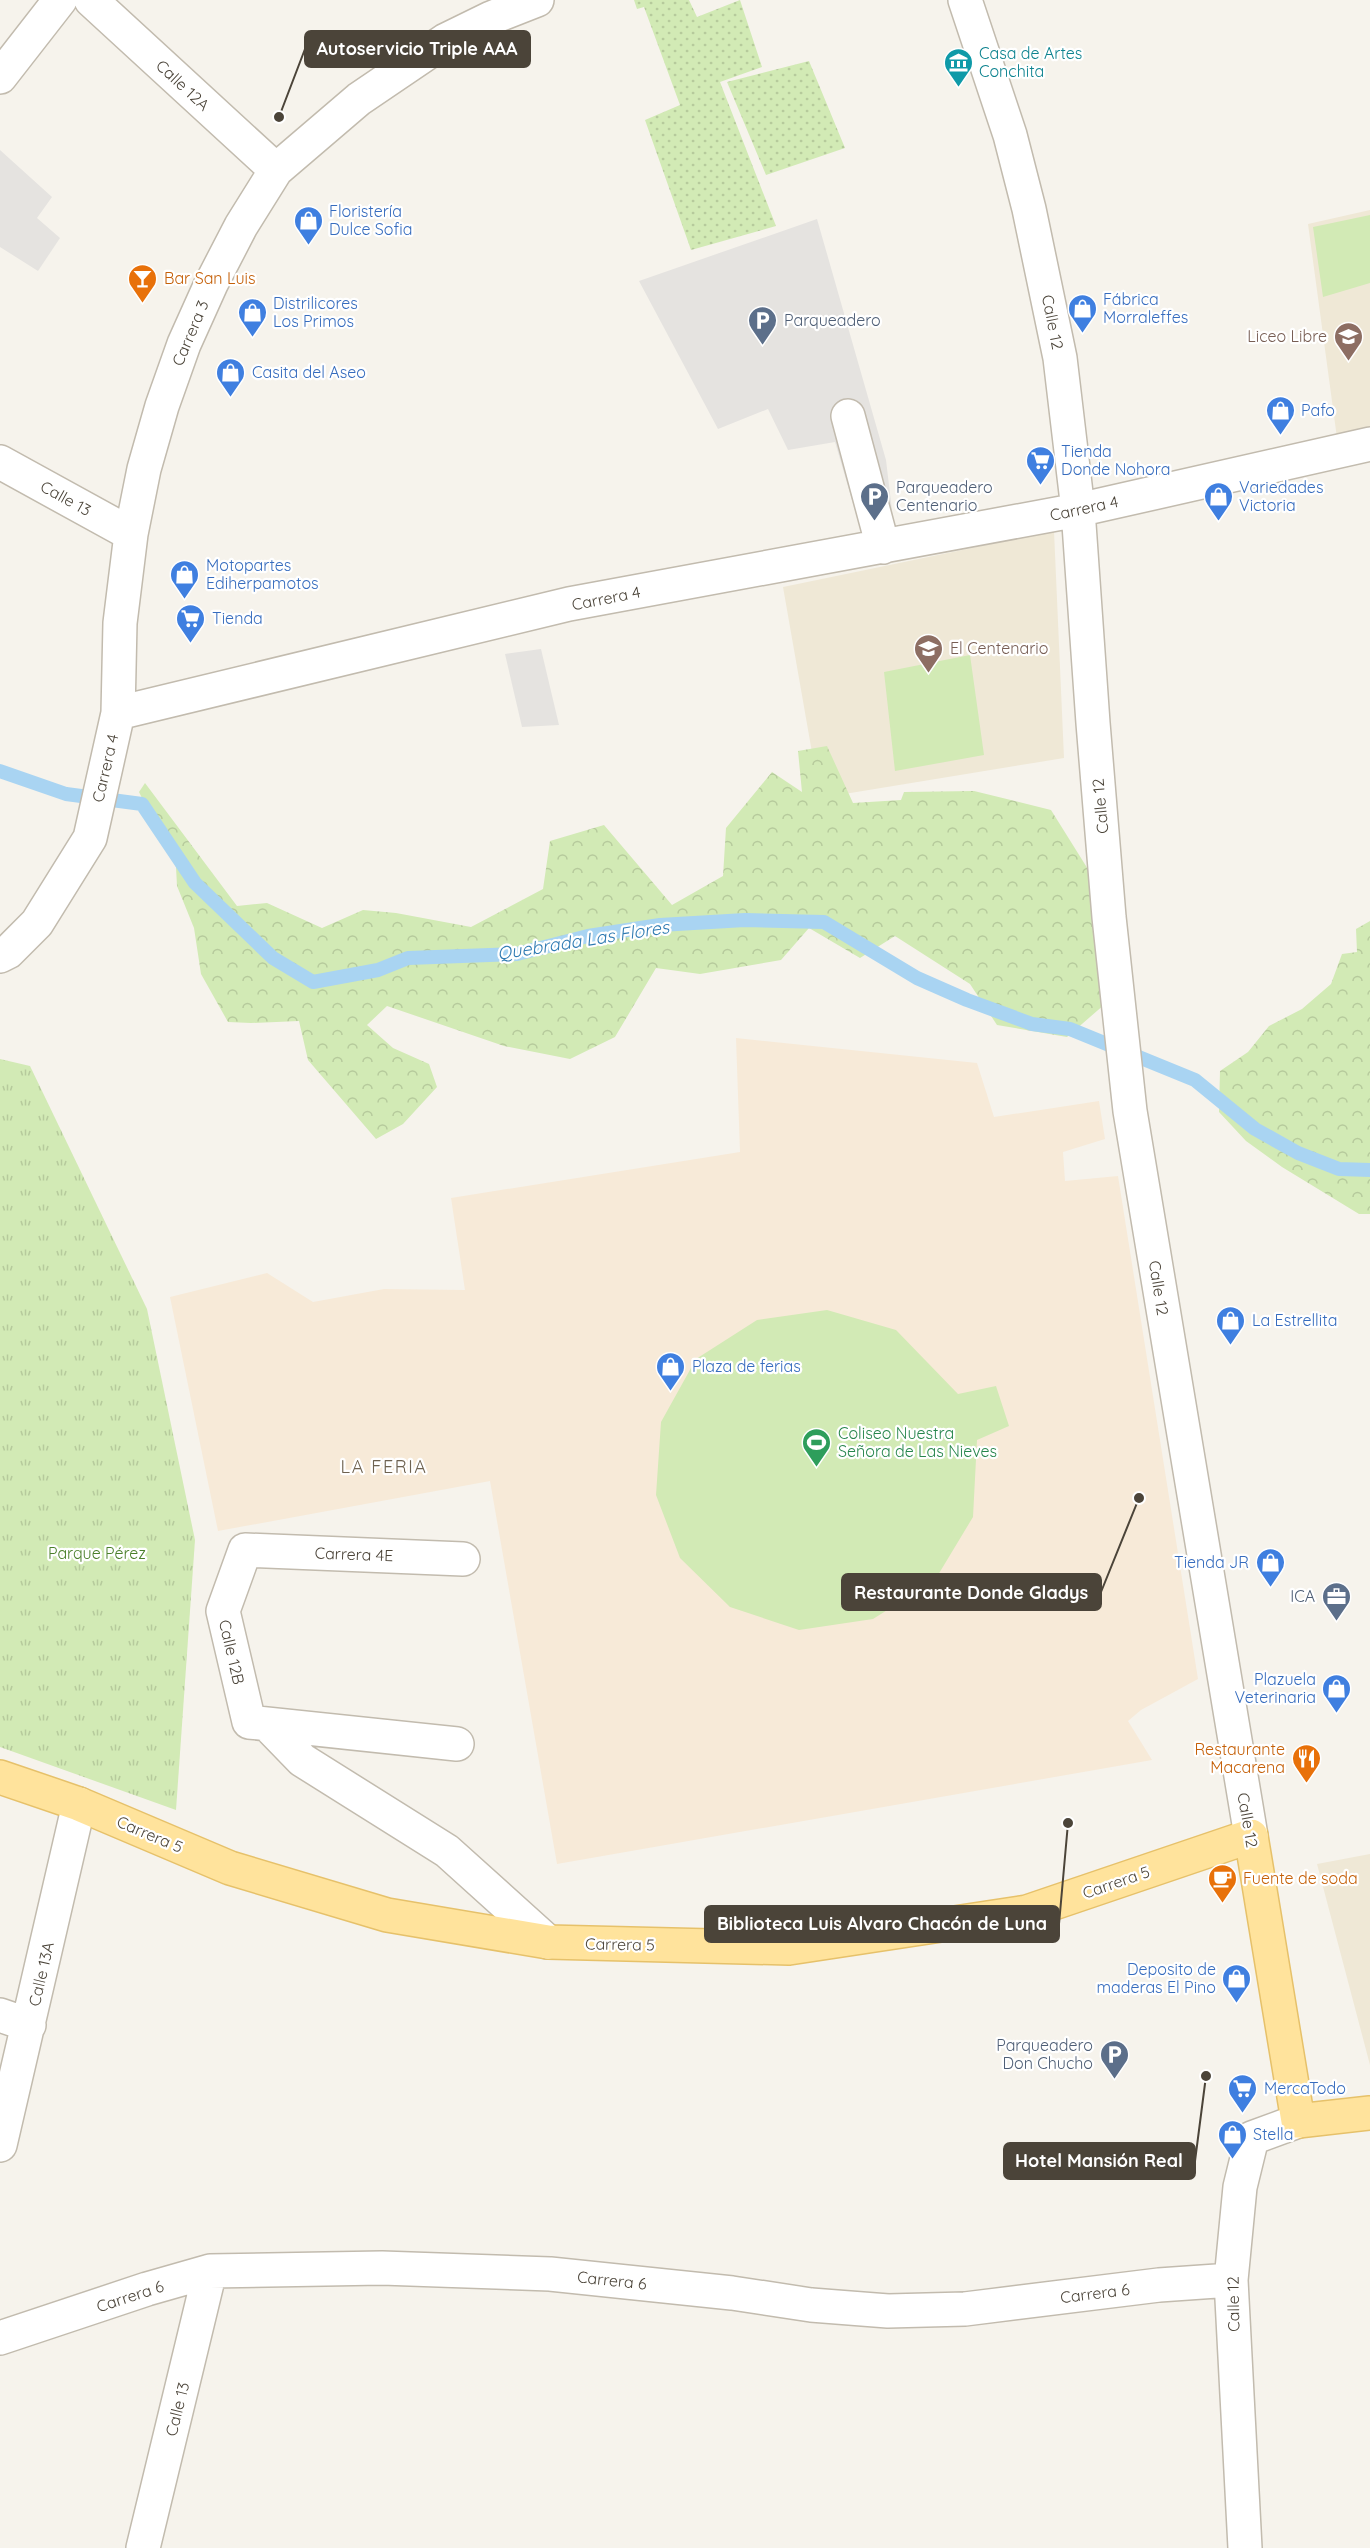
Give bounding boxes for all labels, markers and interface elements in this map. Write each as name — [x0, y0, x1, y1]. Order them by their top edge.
callout: Autoservicio Triple AAA — [305, 31, 530, 67]
text: Autoservicio Triple AAA — [316, 37, 518, 60]
place label: Casa de Artes Conchita — [979, 43, 1082, 81]
museum icon: Casa de Artes Conchita — [942, 46, 974, 88]
street label: Calle 12A — [152, 55, 214, 115]
place label: Floristería Dulce Sofia — [329, 201, 412, 239]
shop icon: Floristería Dulce Sofia — [292, 204, 324, 246]
bar icon: Bar San Luis — [127, 262, 159, 304]
place label: Bar San Luis — [164, 268, 256, 288]
place label: Fábrica Morraleffes — [1103, 289, 1188, 327]
shop icon: Fábrica Morraleffes — [1066, 292, 1098, 334]
place label: Distrilicores Los Primos — [273, 293, 358, 331]
street label: Calle 12 — [1038, 293, 1068, 351]
shop icon: Distrilicores Los Primos — [236, 296, 268, 338]
street label: Carrera 3 — [167, 297, 213, 369]
parking icon: Parqueadero — [747, 304, 779, 346]
place label: Parqueadero — [784, 310, 881, 330]
school or university icon: Liceo Libre — [1332, 320, 1364, 362]
place label: Liceo Libre — [1247, 326, 1327, 346]
shop icon: Casita del Aseo — [215, 356, 247, 398]
place label: Casita del Aseo — [252, 362, 366, 382]
shop icon: Pafo — [1264, 394, 1296, 436]
place label: Pafo — [1301, 400, 1335, 420]
place label: Tienda Donde Nohora — [1061, 441, 1170, 479]
supermarket icon: Tienda Donde Nohora — [1024, 444, 1056, 486]
street label: Calle 13 — [37, 476, 95, 520]
place label: Parqueadero Centenario — [896, 477, 993, 515]
place label: Variedades Victoria — [1239, 477, 1323, 515]
parking icon: Parqueadero Centenario — [859, 480, 891, 522]
shop icon: Variedades Victoria — [1202, 480, 1234, 522]
street label: Carrera 4 — [1048, 491, 1120, 525]
place label: Motopartes Ediherpamotos — [206, 555, 319, 593]
shop icon: Motopartes Ediherpamotos — [169, 558, 201, 600]
street label: Carrera 4 — [570, 582, 642, 614]
supermarket icon: Tienda — [175, 602, 207, 644]
place label: Tienda — [212, 608, 263, 628]
school or university icon: El Centenario — [913, 632, 945, 674]
place label: El Centenario — [950, 638, 1048, 658]
street label: Carrera 4 — [87, 732, 123, 804]
street label: Calle 12 — [1088, 777, 1112, 835]
water label: Quebrada Las Flores — [495, 915, 672, 965]
street label: Calle 12 — [1145, 1259, 1173, 1317]
shop icon: La Estrellita — [1215, 1304, 1247, 1346]
place label: La Estrellita — [1252, 1310, 1337, 1330]
shop icon: Plaza de ferias — [655, 1350, 687, 1392]
place label: Plaza de ferias — [692, 1356, 801, 1376]
place label: Coliseo Nuestra Señora de Las Nieves — [838, 1423, 997, 1461]
sports icon: Coliseo Nuestra Señora de Las Nieves — [801, 1426, 833, 1468]
district label: LA FERIA — [341, 1455, 427, 1478]
park label: Parque Pérez — [48, 1543, 146, 1563]
street label: Carrera 4E — [314, 1543, 394, 1565]
shop icon: Tienda JR — [1254, 1546, 1286, 1588]
place label: Tienda JR — [1174, 1552, 1249, 1572]
callout: Restaurante Donde Gladys — [842, 1574, 1101, 1610]
office icon: ICA — [1320, 1580, 1352, 1622]
text: Restaurante Donde Gladys — [854, 1581, 1088, 1604]
place label: ICA — [1290, 1586, 1315, 1606]
street label: Calle 12B — [215, 1618, 249, 1686]
place label: Plazuela Veterinaria — [1234, 1669, 1316, 1707]
shop icon: Plazuela Veterinaria — [1321, 1672, 1353, 1714]
place label: Restaurante Macarena — [1194, 1739, 1285, 1777]
restaurant icon: Restaurante Macarena — [1290, 1742, 1322, 1784]
street label: Calle 12 — [1233, 1791, 1263, 1849]
street label: Carrera 5 — [114, 1811, 186, 1857]
street label: Carrera 5 — [1080, 1861, 1152, 1903]
cafe icon: Fuente de soda — [1206, 1862, 1238, 1904]
place label: Fuente de soda — [1243, 1868, 1358, 1888]
callout: Biblioteca Luis Alvaro Chacón de Luna — [705, 1906, 1059, 1942]
text: Biblioteca Luis Alvaro Chacón de Luna — [717, 1912, 1047, 1935]
street label: Carrera 5 — [585, 1933, 655, 1955]
street label: Calle 13A — [24, 1940, 58, 2008]
place label: Deposito de maderas El Pino — [1096, 1959, 1216, 1997]
shop icon: Deposito de maderas El Pino — [1221, 1962, 1253, 2004]
place label: Parqueadero Don Chucho — [996, 2035, 1093, 2073]
parking icon: Parqueadero Don Chucho — [1098, 2038, 1130, 2080]
supermarket icon: MercaTodo — [1227, 2072, 1259, 2114]
place label: MercaTodo — [1264, 2078, 1346, 2098]
shop icon: Stella — [1216, 2118, 1248, 2160]
place label: Stella — [1253, 2124, 1293, 2144]
callout: Hotel Mansión Real — [1004, 2143, 1195, 2179]
text: Hotel Mansión Real — [1015, 2149, 1183, 2172]
street label: Carrera 6 — [576, 2266, 648, 2294]
street label: Carrera 6 — [94, 2276, 167, 2316]
street label: Calle 12 — [1223, 2276, 1243, 2332]
street label: Carrera 6 — [1059, 2279, 1131, 2307]
street label: Calle 13 — [161, 2380, 193, 2438]

